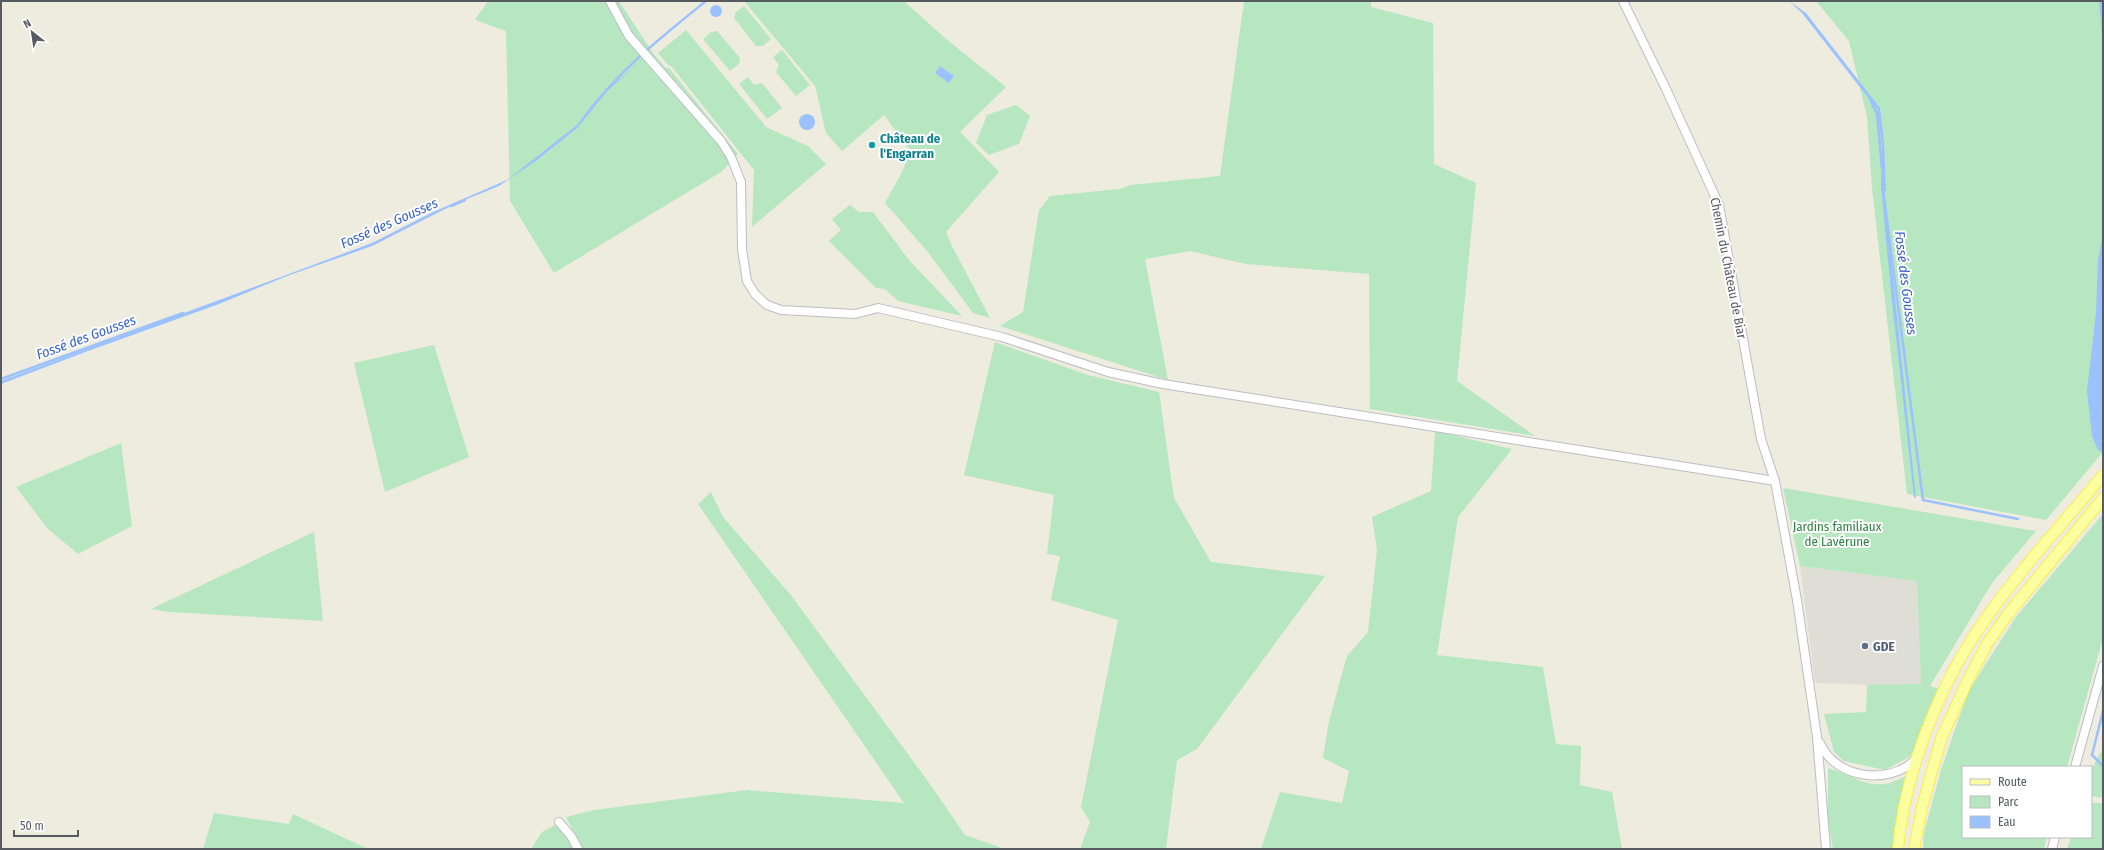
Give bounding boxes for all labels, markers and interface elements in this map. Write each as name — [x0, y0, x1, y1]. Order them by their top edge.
north arrow — [12, 12, 52, 52]
text: N — [21, 16, 33, 31]
place label: Château de l'Engarran — [880, 131, 941, 161]
marker: Château de l'Engarran — [867, 140, 877, 150]
water label: Fossé des Gousses — [338, 194, 440, 252]
street label: Chemin du Château de Biar — [1707, 196, 1750, 341]
water label: Fossé des Gousses — [1891, 230, 1920, 336]
water label: Fossé des Gousses — [34, 312, 138, 363]
park label: Jardins familiaux de Lavérune — [1793, 519, 1882, 549]
place label: GDE — [1873, 639, 1895, 654]
marker: GDE — [1860, 641, 1870, 651]
legend — [1962, 766, 2092, 838]
text: Route — [1998, 775, 2027, 789]
text: Parc — [1998, 795, 2019, 809]
scale bar — [14, 812, 78, 838]
text: Eau — [1998, 815, 2016, 829]
text: 50 m — [20, 819, 44, 833]

